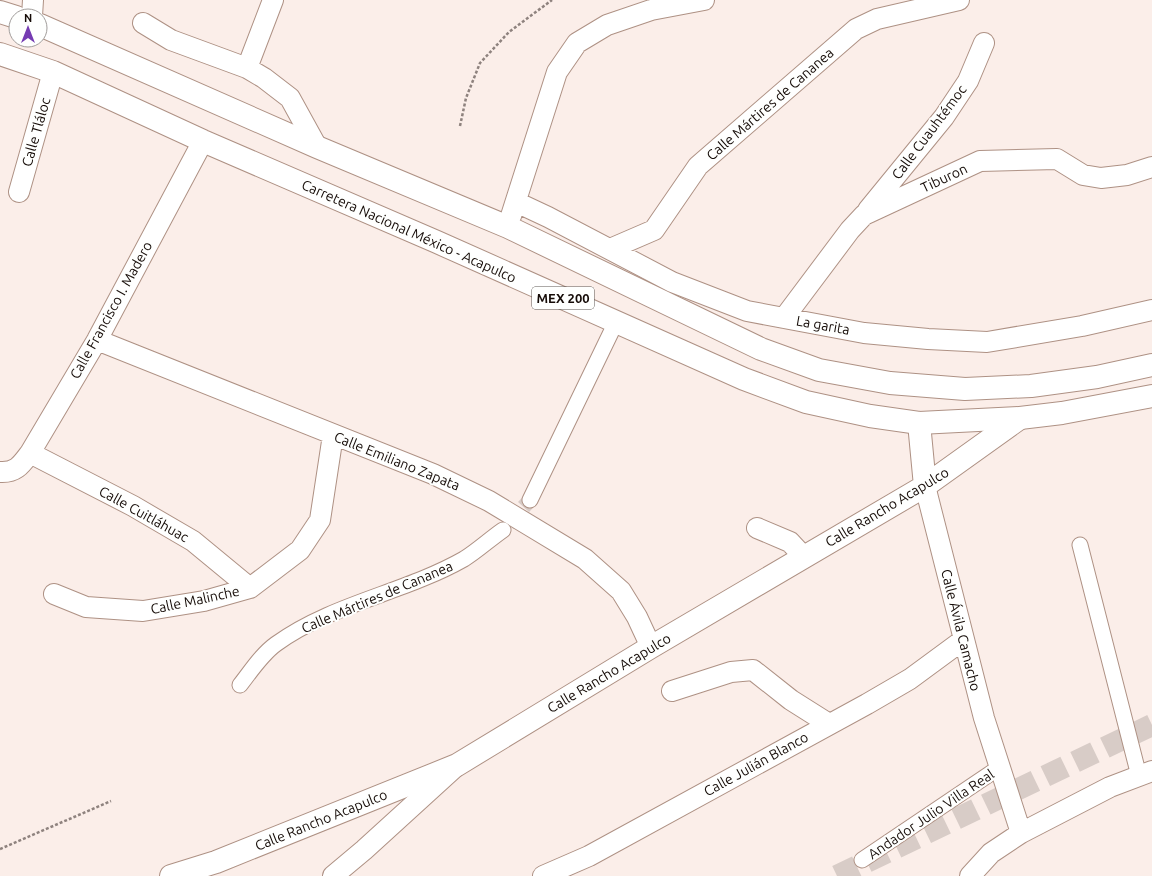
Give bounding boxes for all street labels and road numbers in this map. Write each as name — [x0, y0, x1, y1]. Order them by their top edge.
street label: Calle Mártires de Cananea — [703, 45, 837, 163]
street label: Calle Cuauhtémoc — [888, 81, 970, 182]
street label: Calle Tláloc — [19, 95, 54, 168]
street label: Tiburon — [918, 160, 970, 196]
street label: Carretera Nacional México - Acapulco — [299, 176, 519, 286]
street label: Calle Francisco I. Madero — [67, 239, 155, 381]
road number: MEX 200 — [532, 287, 594, 309]
street label: La garita — [795, 312, 851, 338]
street label: Calle Emiliano Zapata — [332, 428, 462, 494]
street label: Calle Rancho Acapulco — [822, 464, 952, 550]
street label: Calle Cuitláhuac — [96, 483, 192, 545]
street label: Calle Mártires de Cananea — [299, 558, 455, 636]
street label: Calle Ávila Camacho — [938, 567, 985, 693]
street label: Calle Malinche — [149, 583, 241, 617]
street label: Calle Rancho Acapulco — [544, 630, 674, 716]
street label: Calle Julián Blanco — [701, 729, 811, 799]
street label: Andador Julio Villa Real — [865, 766, 997, 862]
street label: Calle Rancho Acapulco — [253, 786, 389, 854]

